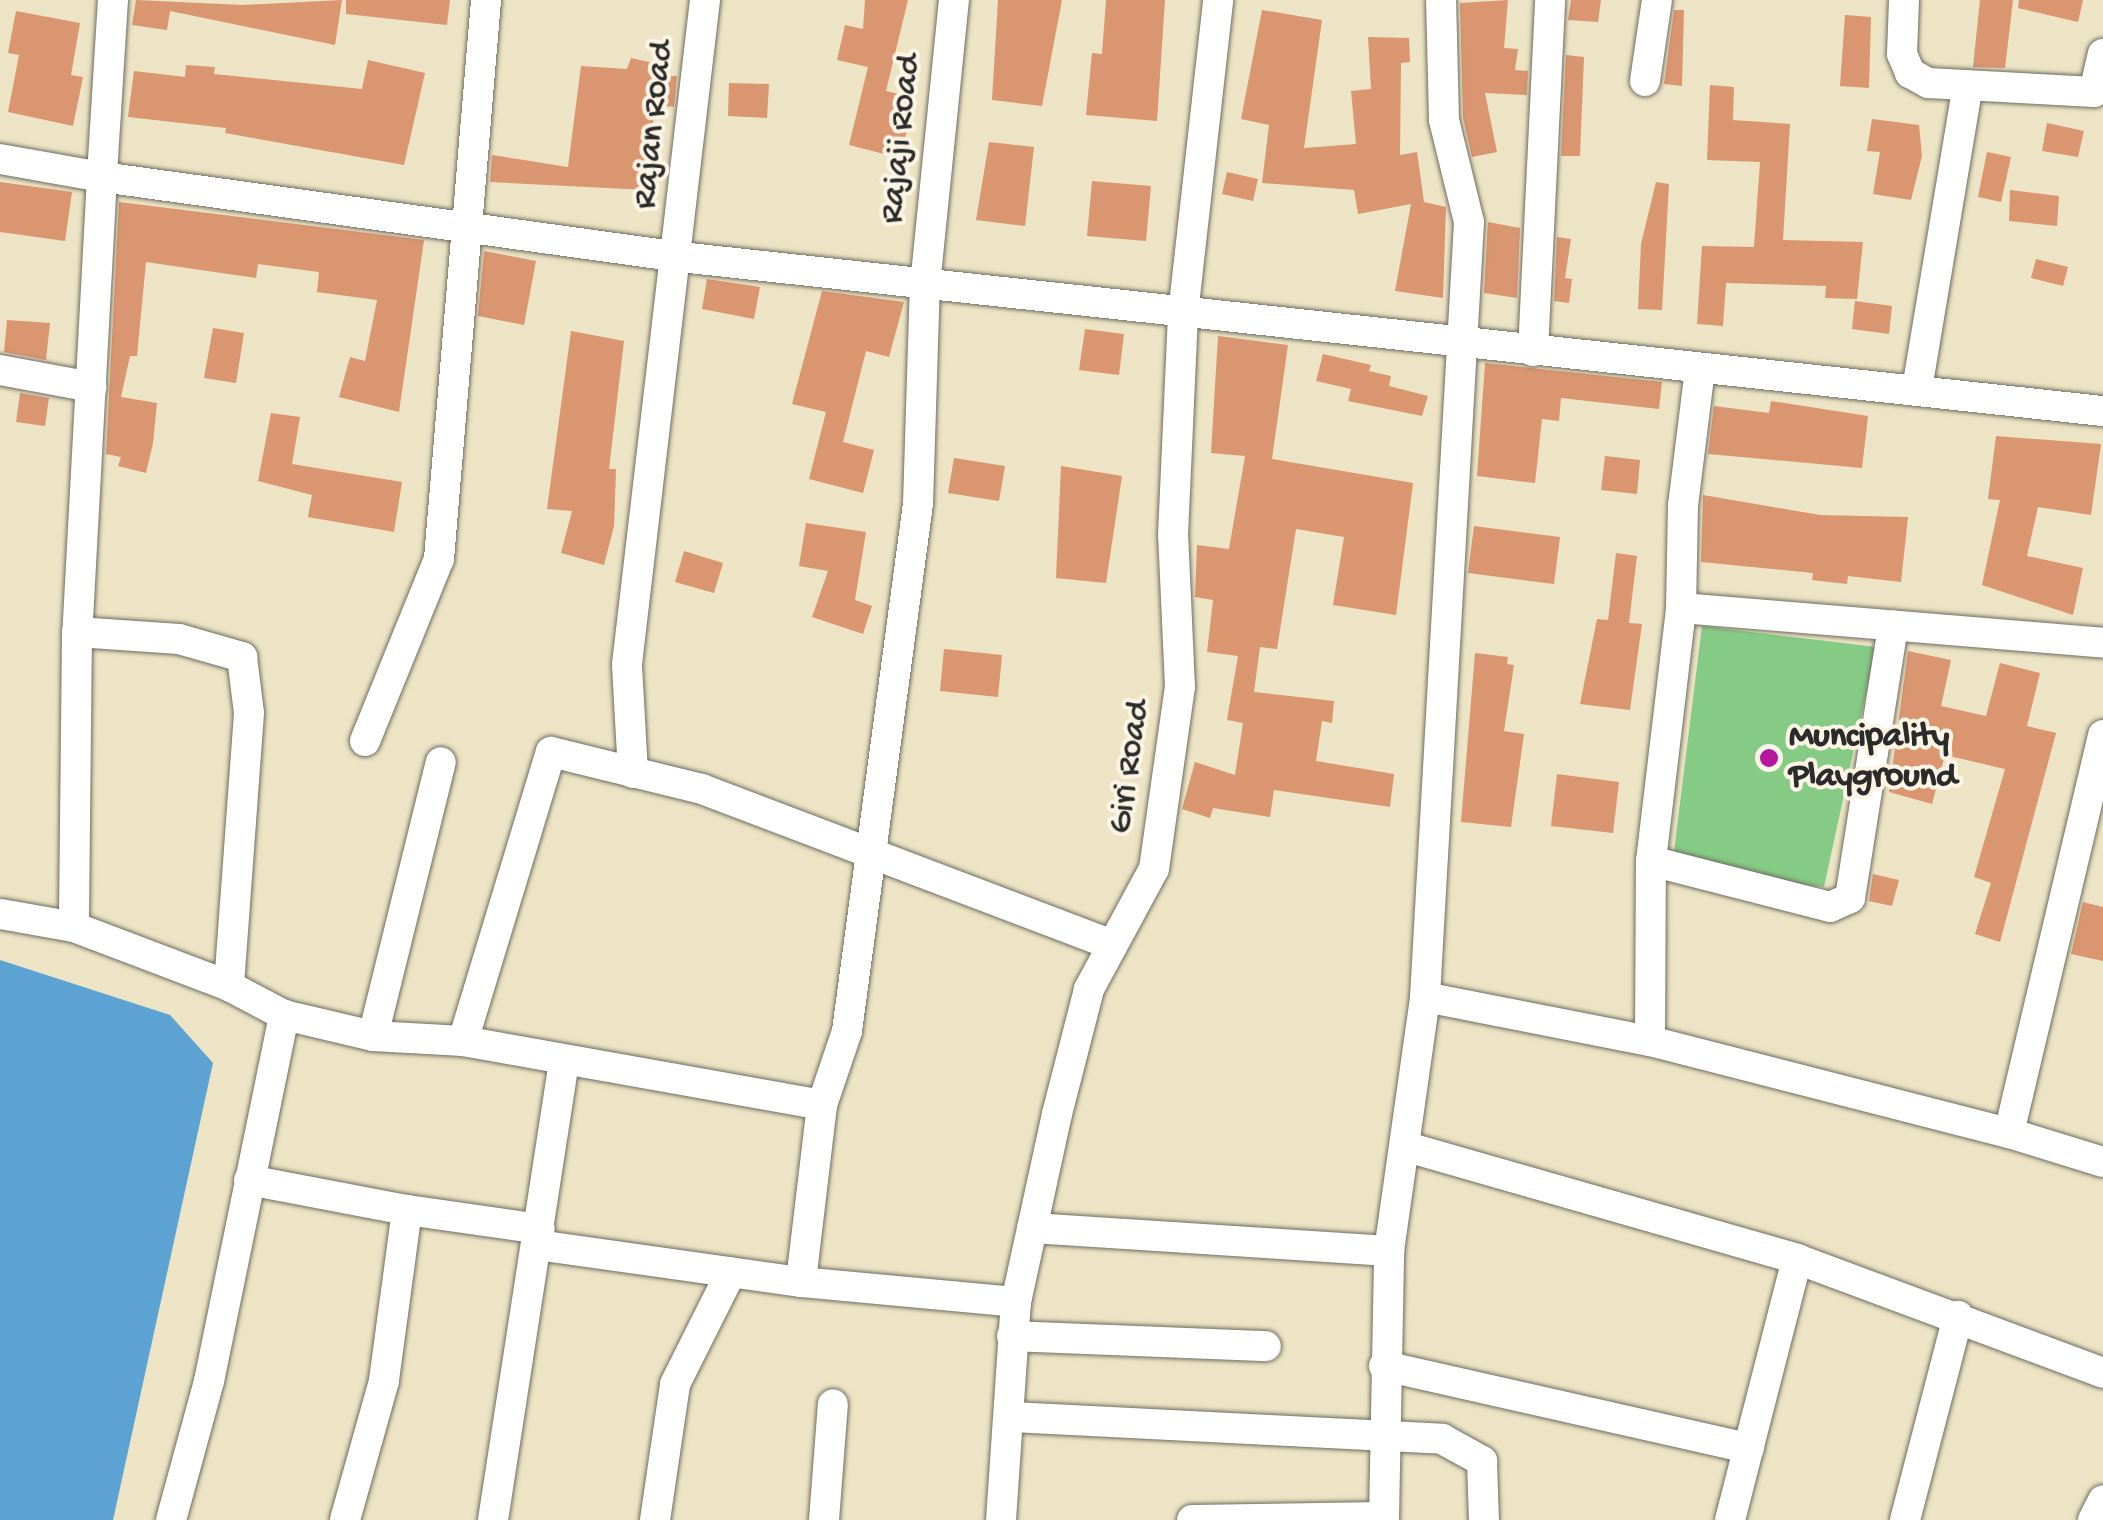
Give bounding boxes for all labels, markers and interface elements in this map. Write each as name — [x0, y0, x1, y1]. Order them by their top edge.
street label: Rajan Road — [625, 39, 685, 211]
street label: Rajaji Road — [872, 52, 932, 226]
street label: Giri Road — [1101, 698, 1161, 836]
place label: Muncipality Playground — [1789, 717, 1957, 799]
marker: Muncipality Playground — [1758, 747, 1780, 769]

